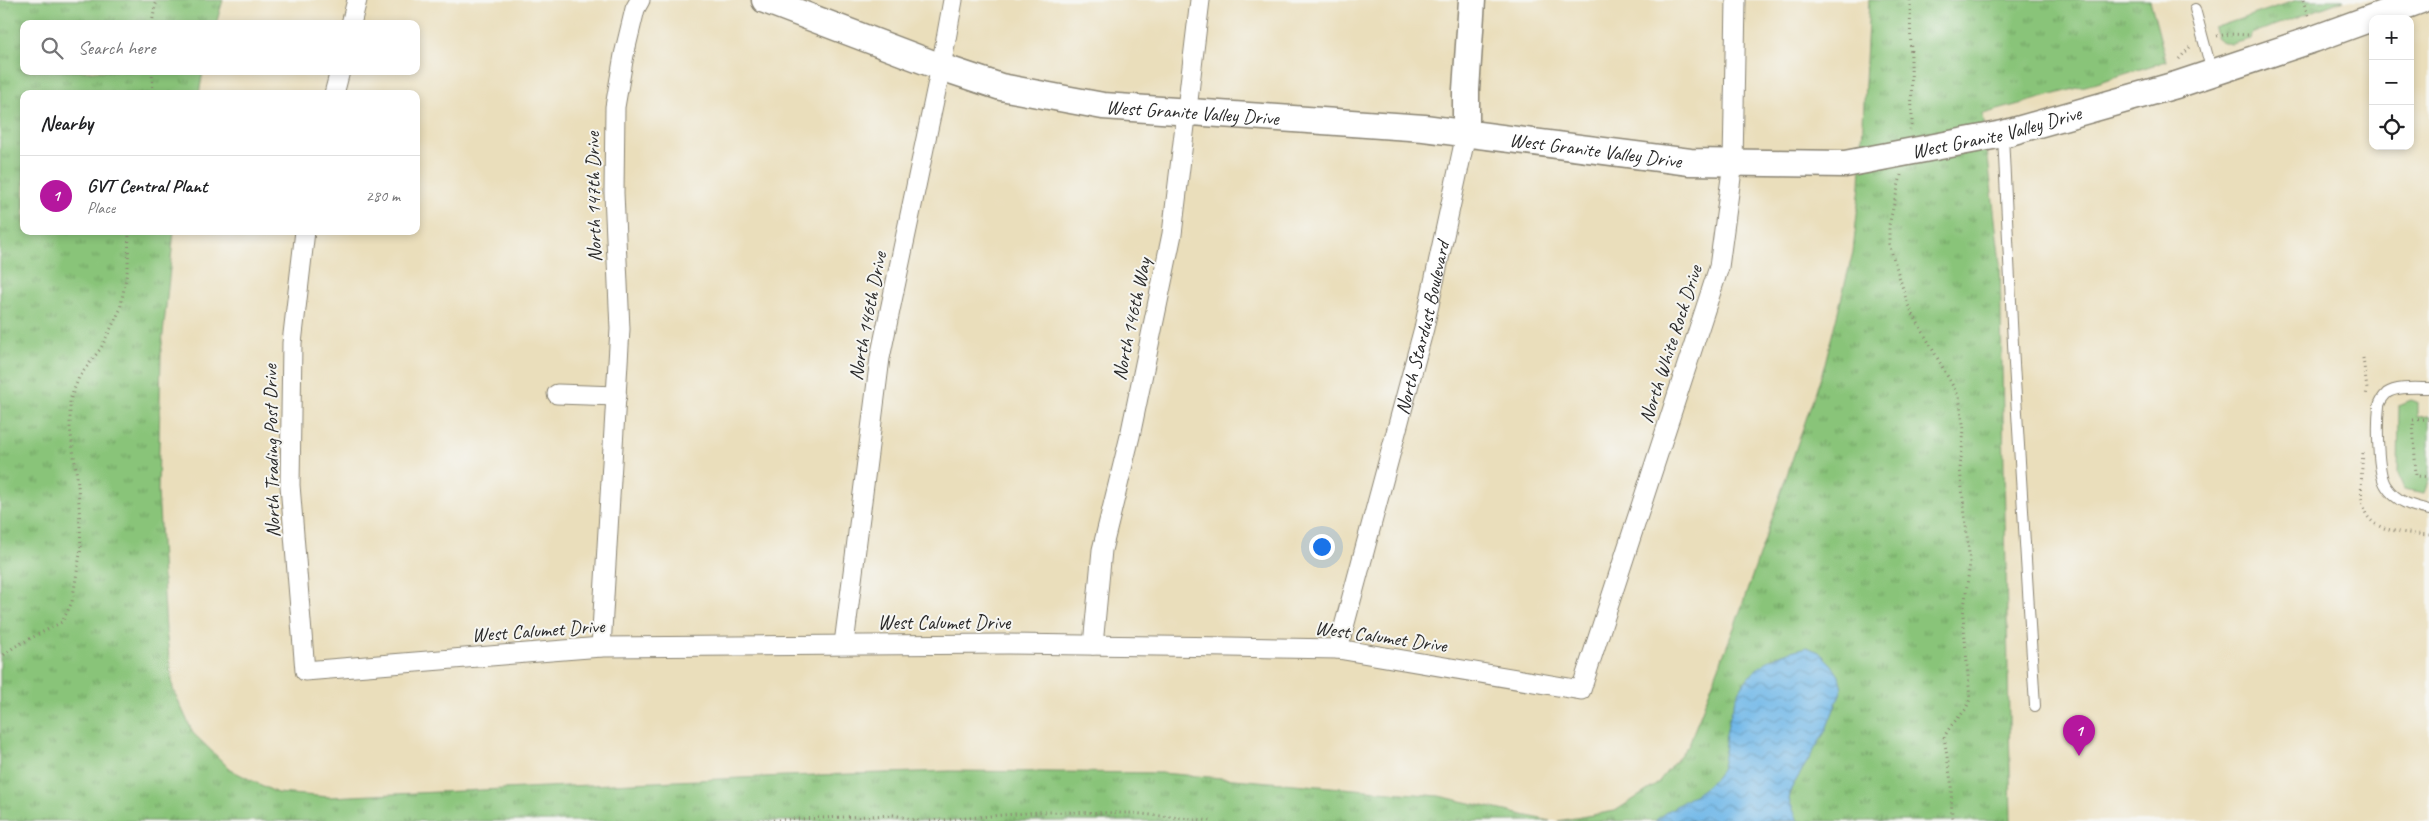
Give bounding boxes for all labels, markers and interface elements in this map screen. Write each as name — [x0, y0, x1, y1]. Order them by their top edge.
map controls — [2369, 15, 2414, 150]
button: + — [2369, 15, 2414, 60]
search box — [20, 20, 420, 75]
icon: search — [38, 34, 66, 62]
text: Search here — [78, 36, 155, 60]
button: − — [2369, 60, 2414, 105]
street label: West Granite Valley Drive — [1105, 94, 1281, 131]
street label: West Granite Valley Drive — [1910, 100, 2085, 164]
button: locate — [2369, 105, 2414, 150]
text: Nearby — [40, 110, 93, 136]
street label: West Granite Valley Drive — [1508, 127, 1684, 174]
street label: North 147th Drive — [580, 130, 607, 262]
text: GVT Central Plant — [87, 174, 207, 198]
text: 1 — [52, 186, 60, 206]
text: 280 m — [366, 186, 400, 206]
text: Place — [87, 198, 115, 218]
street label: North Stardust Boulevard — [1389, 236, 1456, 417]
street label: North 146th Drive — [843, 248, 892, 382]
street label: North 146th Way — [1106, 254, 1157, 382]
street label: North White Rock Drive — [1633, 261, 1708, 426]
street label: North Trading Post Drive — [257, 363, 286, 538]
your location — [1309, 534, 1335, 560]
street label: West Calumet Drive — [878, 610, 1012, 635]
street label: West Calumet Drive — [471, 613, 607, 648]
street label: West Calumet Drive — [1314, 615, 1450, 658]
pin: 1 — [2063, 715, 2095, 756]

